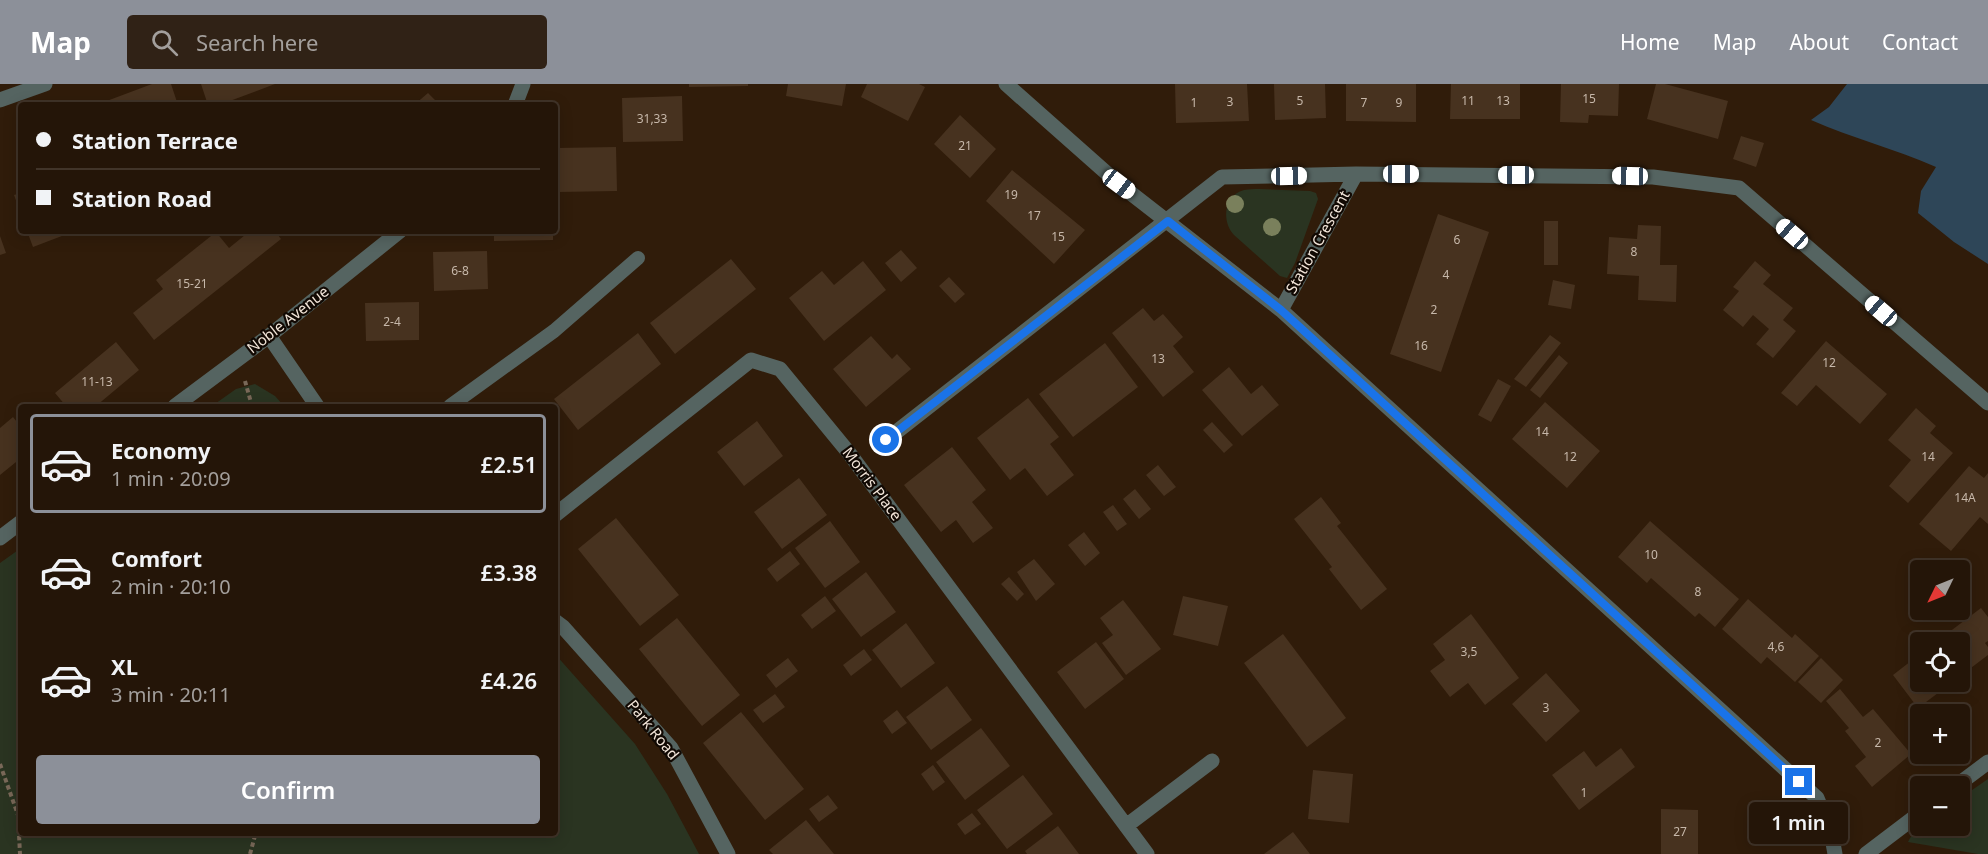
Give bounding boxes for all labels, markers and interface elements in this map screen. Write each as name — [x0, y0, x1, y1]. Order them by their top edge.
search box — [127, 15, 547, 69]
text: Map — [30, 23, 91, 61]
icon: search — [148, 26, 181, 59]
text: Search here — [196, 27, 318, 57]
text: Home — [1620, 28, 1680, 56]
text: Map — [1713, 28, 1756, 56]
text: About — [1789, 28, 1849, 56]
text: Contact — [1882, 28, 1958, 56]
house number: 15 — [1582, 90, 1596, 107]
house number: 5 — [1297, 92, 1304, 109]
house number: 11 — [1461, 92, 1475, 109]
house number: 13 — [1496, 92, 1510, 109]
house number: 3 — [1227, 93, 1234, 110]
house number: 1 — [1191, 94, 1197, 111]
house number: 7 — [1361, 94, 1368, 111]
house number: 9 — [1396, 94, 1403, 111]
house number: 31,33 — [637, 110, 667, 127]
text: Station Terrace — [72, 125, 238, 155]
house number: 21 — [958, 137, 972, 154]
car — [1383, 165, 1419, 183]
car — [1099, 166, 1139, 202]
car — [1498, 166, 1534, 184]
car — [1271, 167, 1307, 185]
car — [1612, 167, 1648, 185]
text: Station Road — [72, 183, 212, 213]
house number: 19 — [1004, 186, 1018, 203]
street label: Station Crescent — [1281, 186, 1354, 297]
house number: 17 — [1027, 207, 1041, 224]
car — [1773, 215, 1811, 253]
house number: 15 — [1051, 228, 1065, 245]
house number: 6 — [1454, 231, 1461, 248]
house number: 8 — [1631, 243, 1638, 260]
house number: 6-8 — [451, 262, 469, 279]
house number: 4 — [1443, 266, 1450, 283]
house number: 15-21 — [176, 275, 208, 292]
street label: Noble Avenue — [242, 281, 332, 357]
car — [1862, 292, 1900, 330]
house number: 2 — [1431, 301, 1438, 318]
house number: 2-4 — [383, 313, 401, 330]
house number: 16 — [1414, 337, 1428, 354]
house number: 13 — [1151, 350, 1165, 367]
house number: 12 — [1822, 354, 1836, 371]
house number: 11-13 — [81, 373, 113, 390]
house number: 14 — [1535, 423, 1549, 440]
route start — [872, 426, 899, 453]
text: Economy — [111, 435, 210, 465]
icon: car — [39, 437, 93, 491]
street label: Morris Place — [839, 443, 907, 524]
house number: 12 — [1563, 448, 1577, 465]
house number: 14 — [1921, 448, 1935, 465]
text: £2.51 — [481, 449, 537, 479]
text: 1 min · 20:09 — [111, 465, 231, 492]
house number: 14A — [1954, 489, 1976, 506]
text: Comfort — [111, 543, 202, 573]
icon: car — [39, 545, 93, 599]
house number: 10 — [1644, 546, 1658, 563]
text: £3.38 — [481, 557, 537, 587]
north arrow — [1910, 560, 1970, 620]
map controls — [1910, 560, 1970, 836]
text: 2 min · 20:10 — [111, 573, 231, 600]
house number: 8 — [1695, 583, 1702, 600]
button: locate — [1910, 632, 1970, 692]
house number: 4,6 — [1768, 638, 1785, 655]
house number: 3,5 — [1461, 643, 1478, 660]
text: XL — [111, 651, 138, 681]
icon: car — [39, 653, 93, 707]
text: £4.26 — [481, 665, 537, 695]
text: 3 min · 20:11 — [111, 681, 231, 708]
street label: Park Road — [623, 695, 684, 764]
house number: 3 — [1543, 699, 1550, 716]
button: + — [1910, 704, 1970, 764]
house number: 2 — [1875, 734, 1882, 751]
button: Confirm — [36, 755, 540, 824]
route end — [1785, 768, 1812, 795]
button: − — [1910, 776, 1970, 836]
house number: 1 — [1581, 784, 1587, 801]
callout: 1 min — [1750, 803, 1848, 845]
text: 1 min — [1771, 809, 1826, 836]
house number: 27 — [1673, 823, 1687, 840]

